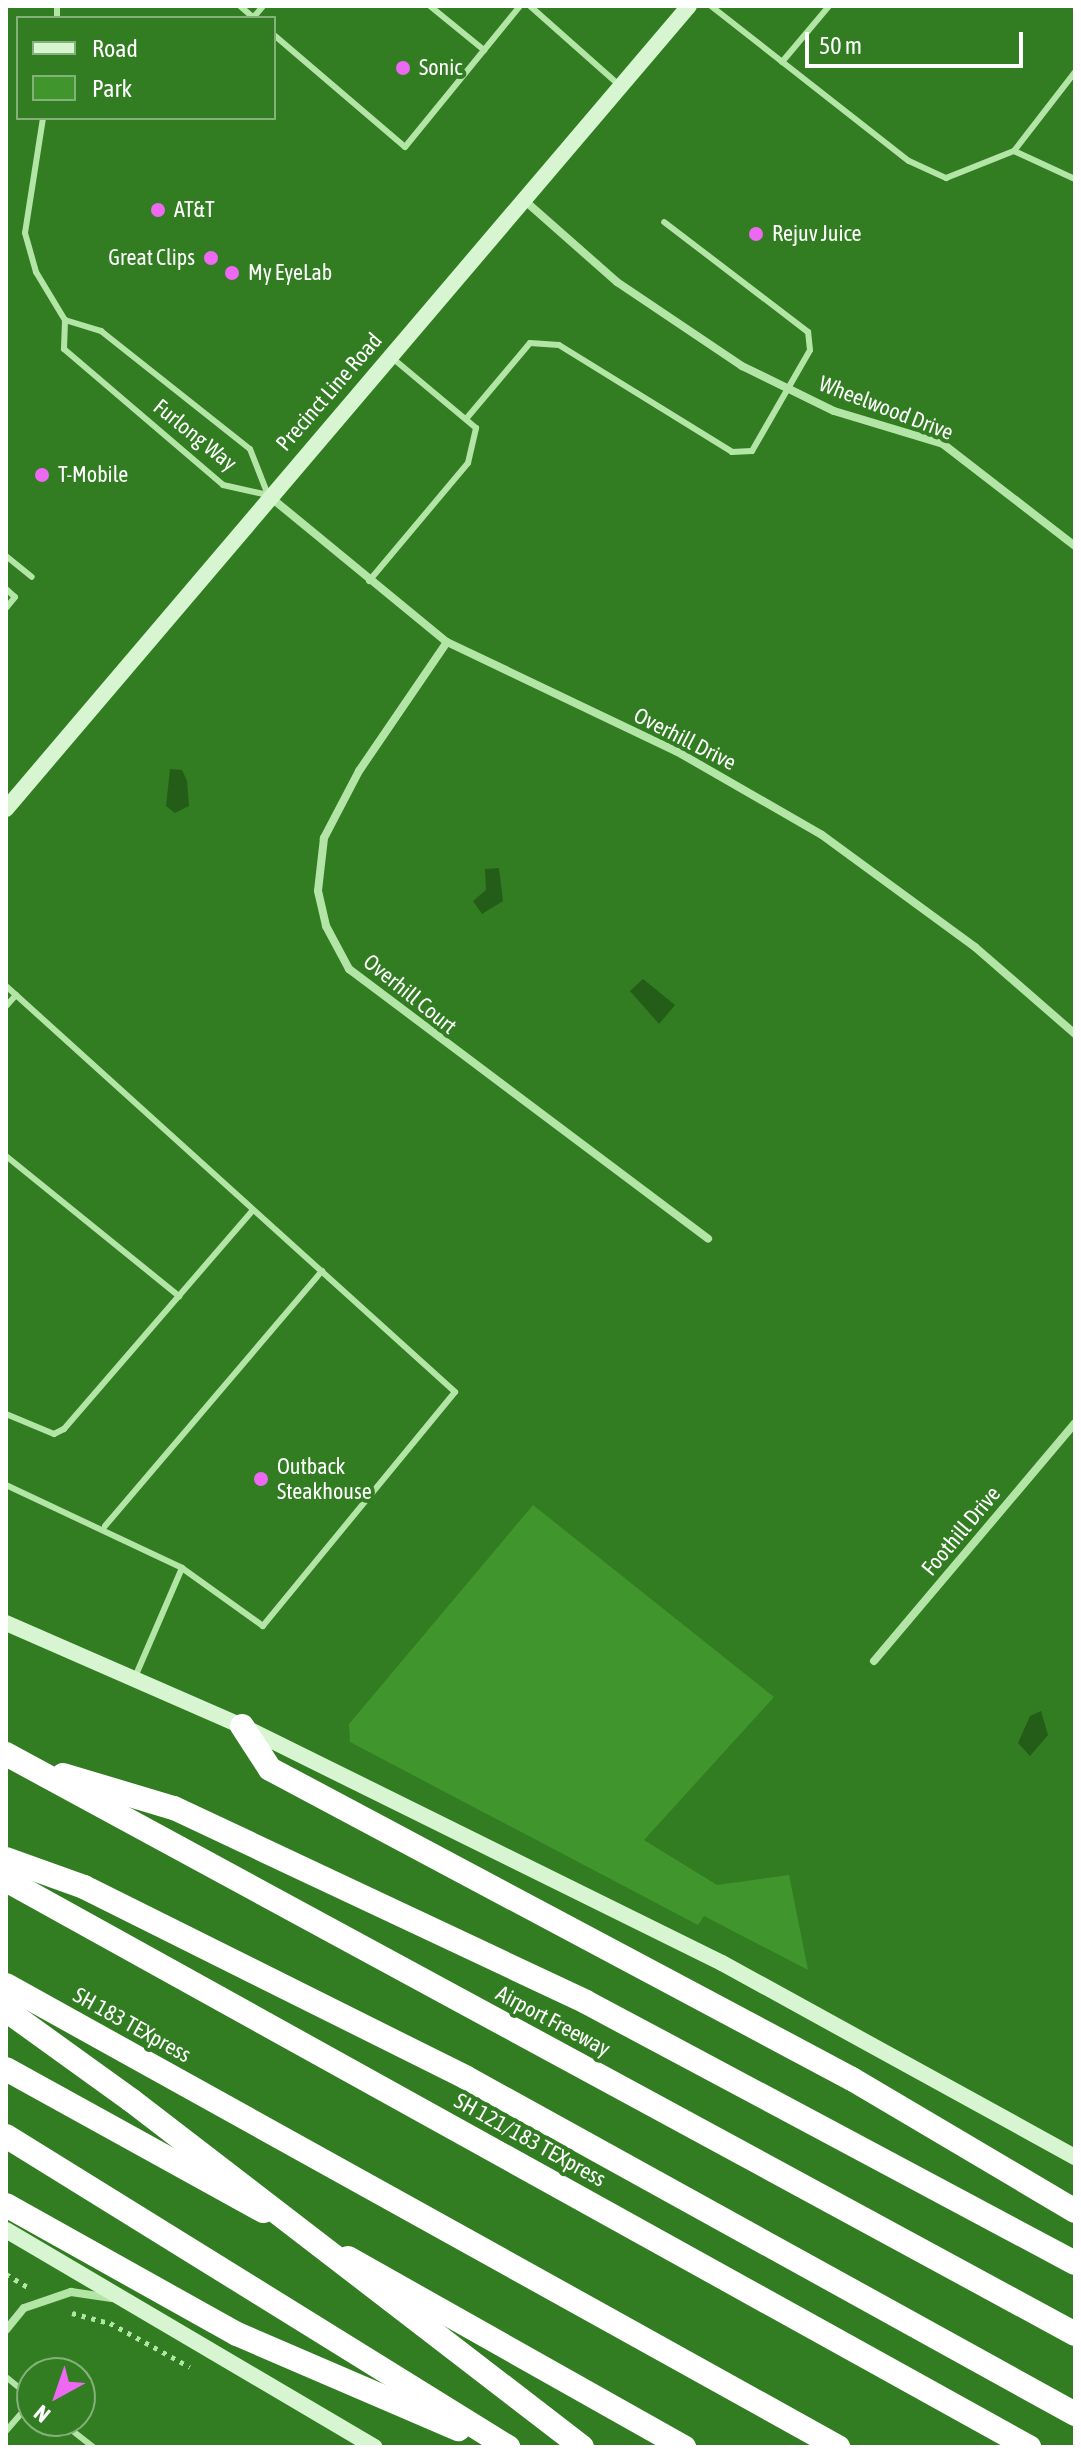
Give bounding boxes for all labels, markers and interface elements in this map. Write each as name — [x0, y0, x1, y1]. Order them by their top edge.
legend — [16, 16, 276, 120]
scale bar — [809, 16, 1027, 66]
text: 50 m — [819, 32, 862, 59]
text: Road — [92, 35, 138, 62]
place label: Sonic — [419, 55, 462, 81]
marker: Sonic — [394, 59, 412, 77]
text: Park — [92, 75, 132, 102]
place label: AT&T — [174, 197, 215, 223]
marker: AT&T — [149, 201, 167, 219]
place label: Rejuv Juice — [772, 221, 862, 247]
marker: Rejuv Juice — [747, 225, 765, 243]
place label: Great Clips — [108, 245, 195, 271]
marker: Great Clips — [202, 249, 220, 267]
place label: My EyeLab — [248, 260, 332, 286]
marker: My EyeLab — [223, 264, 241, 282]
street label: Precinct Line Road — [271, 328, 387, 456]
street label: Wheelwood Drive — [815, 370, 957, 446]
street label: Furlong Way — [148, 393, 242, 477]
place label: T-Mobile — [58, 462, 128, 488]
marker: T-Mobile — [33, 466, 51, 484]
street label: Overhill Drive — [629, 702, 741, 776]
street label: Overhill Court — [358, 948, 462, 1040]
place label: Outback Steakhouse — [277, 1453, 372, 1504]
marker: Outback Steakhouse — [252, 1470, 270, 1488]
street label: Foothill Drive — [916, 1481, 1006, 1581]
street label: Airport Freeway — [491, 1980, 615, 2062]
street label: SH 183 TEXpress — [69, 1982, 195, 2068]
street label: SH 121/183 TEXpress — [450, 2088, 610, 2192]
north arrow — [16, 2357, 96, 2437]
text: N — [29, 2400, 55, 2428]

